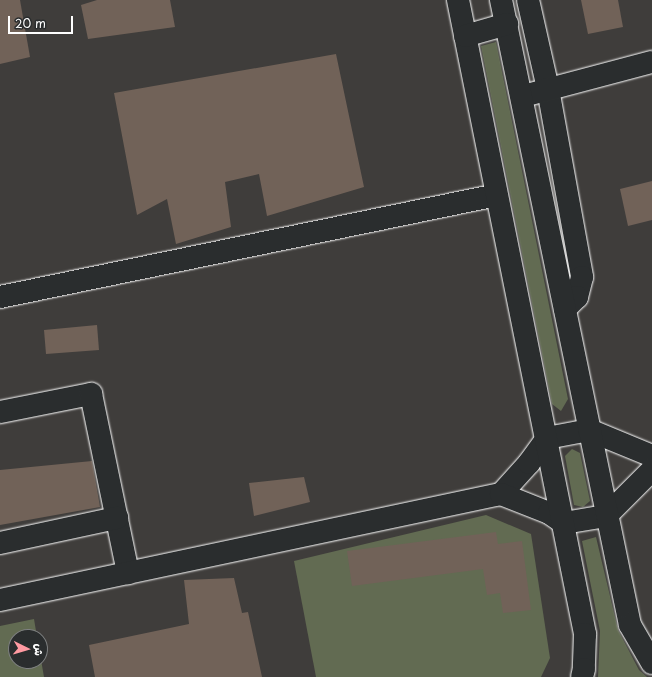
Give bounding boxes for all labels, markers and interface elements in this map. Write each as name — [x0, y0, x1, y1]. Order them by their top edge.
scale bar — [10, 8, 75, 34]
text: 20 m — [15, 14, 46, 32]
north arrow — [8, 629, 48, 669]
text: ش — [30, 643, 48, 657]

